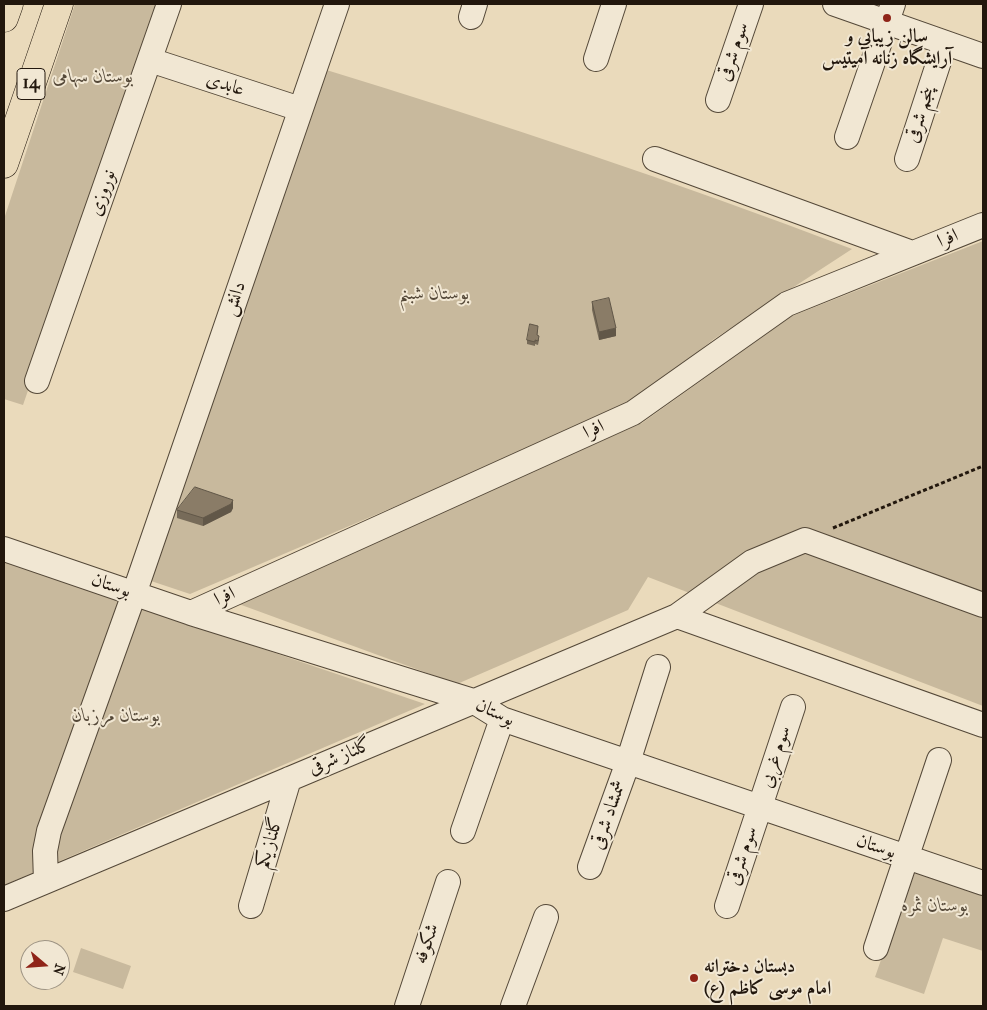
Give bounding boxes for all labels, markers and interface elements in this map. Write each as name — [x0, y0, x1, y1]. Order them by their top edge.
marker: سالن زیبایی و آرایشگاه زنانه آمیتیس — [881, 12, 893, 24]
street label: سوم شرقی — [713, 20, 755, 84]
place label: سالن زیبایی و آرایشگاه زنانه آمیتیس — [822, 26, 952, 70]
park label: بوستان سهامی — [53, 66, 133, 88]
road number: 14 — [17, 68, 45, 100]
street label: عابدی — [203, 68, 247, 102]
street label: پنجم شرقی — [901, 84, 941, 146]
street label: نوروزی — [84, 167, 122, 219]
street label: افرا — [934, 225, 962, 253]
street label: دانش — [219, 279, 251, 319]
park label: بوستان شبنم — [398, 283, 470, 305]
street label: افرا — [580, 415, 608, 445]
street label: بوستان — [88, 569, 134, 603]
street label: افرا — [211, 582, 239, 612]
street label: بوستان — [472, 694, 518, 732]
park label: بوستان مرزبان — [72, 705, 160, 727]
street label: سوم غربی — [755, 723, 797, 791]
street label: گلناز شرقی — [305, 734, 375, 780]
street label: شمشاد شرقی — [587, 777, 631, 853]
street label: گلناز یکم — [251, 815, 289, 871]
street label: سوم شرقی — [723, 824, 763, 888]
street label: بوستان — [853, 830, 899, 864]
park label: بوستان ثمره — [902, 895, 968, 917]
street label: شکوفه — [409, 921, 445, 967]
north arrow — [20, 940, 70, 990]
place label: دبستان دخترانه امام موسی کاظم (ع) — [704, 956, 831, 1000]
text: N — [49, 962, 69, 977]
marker: دبستان دخترانه امام موسی کاظم (ع) — [688, 972, 700, 984]

